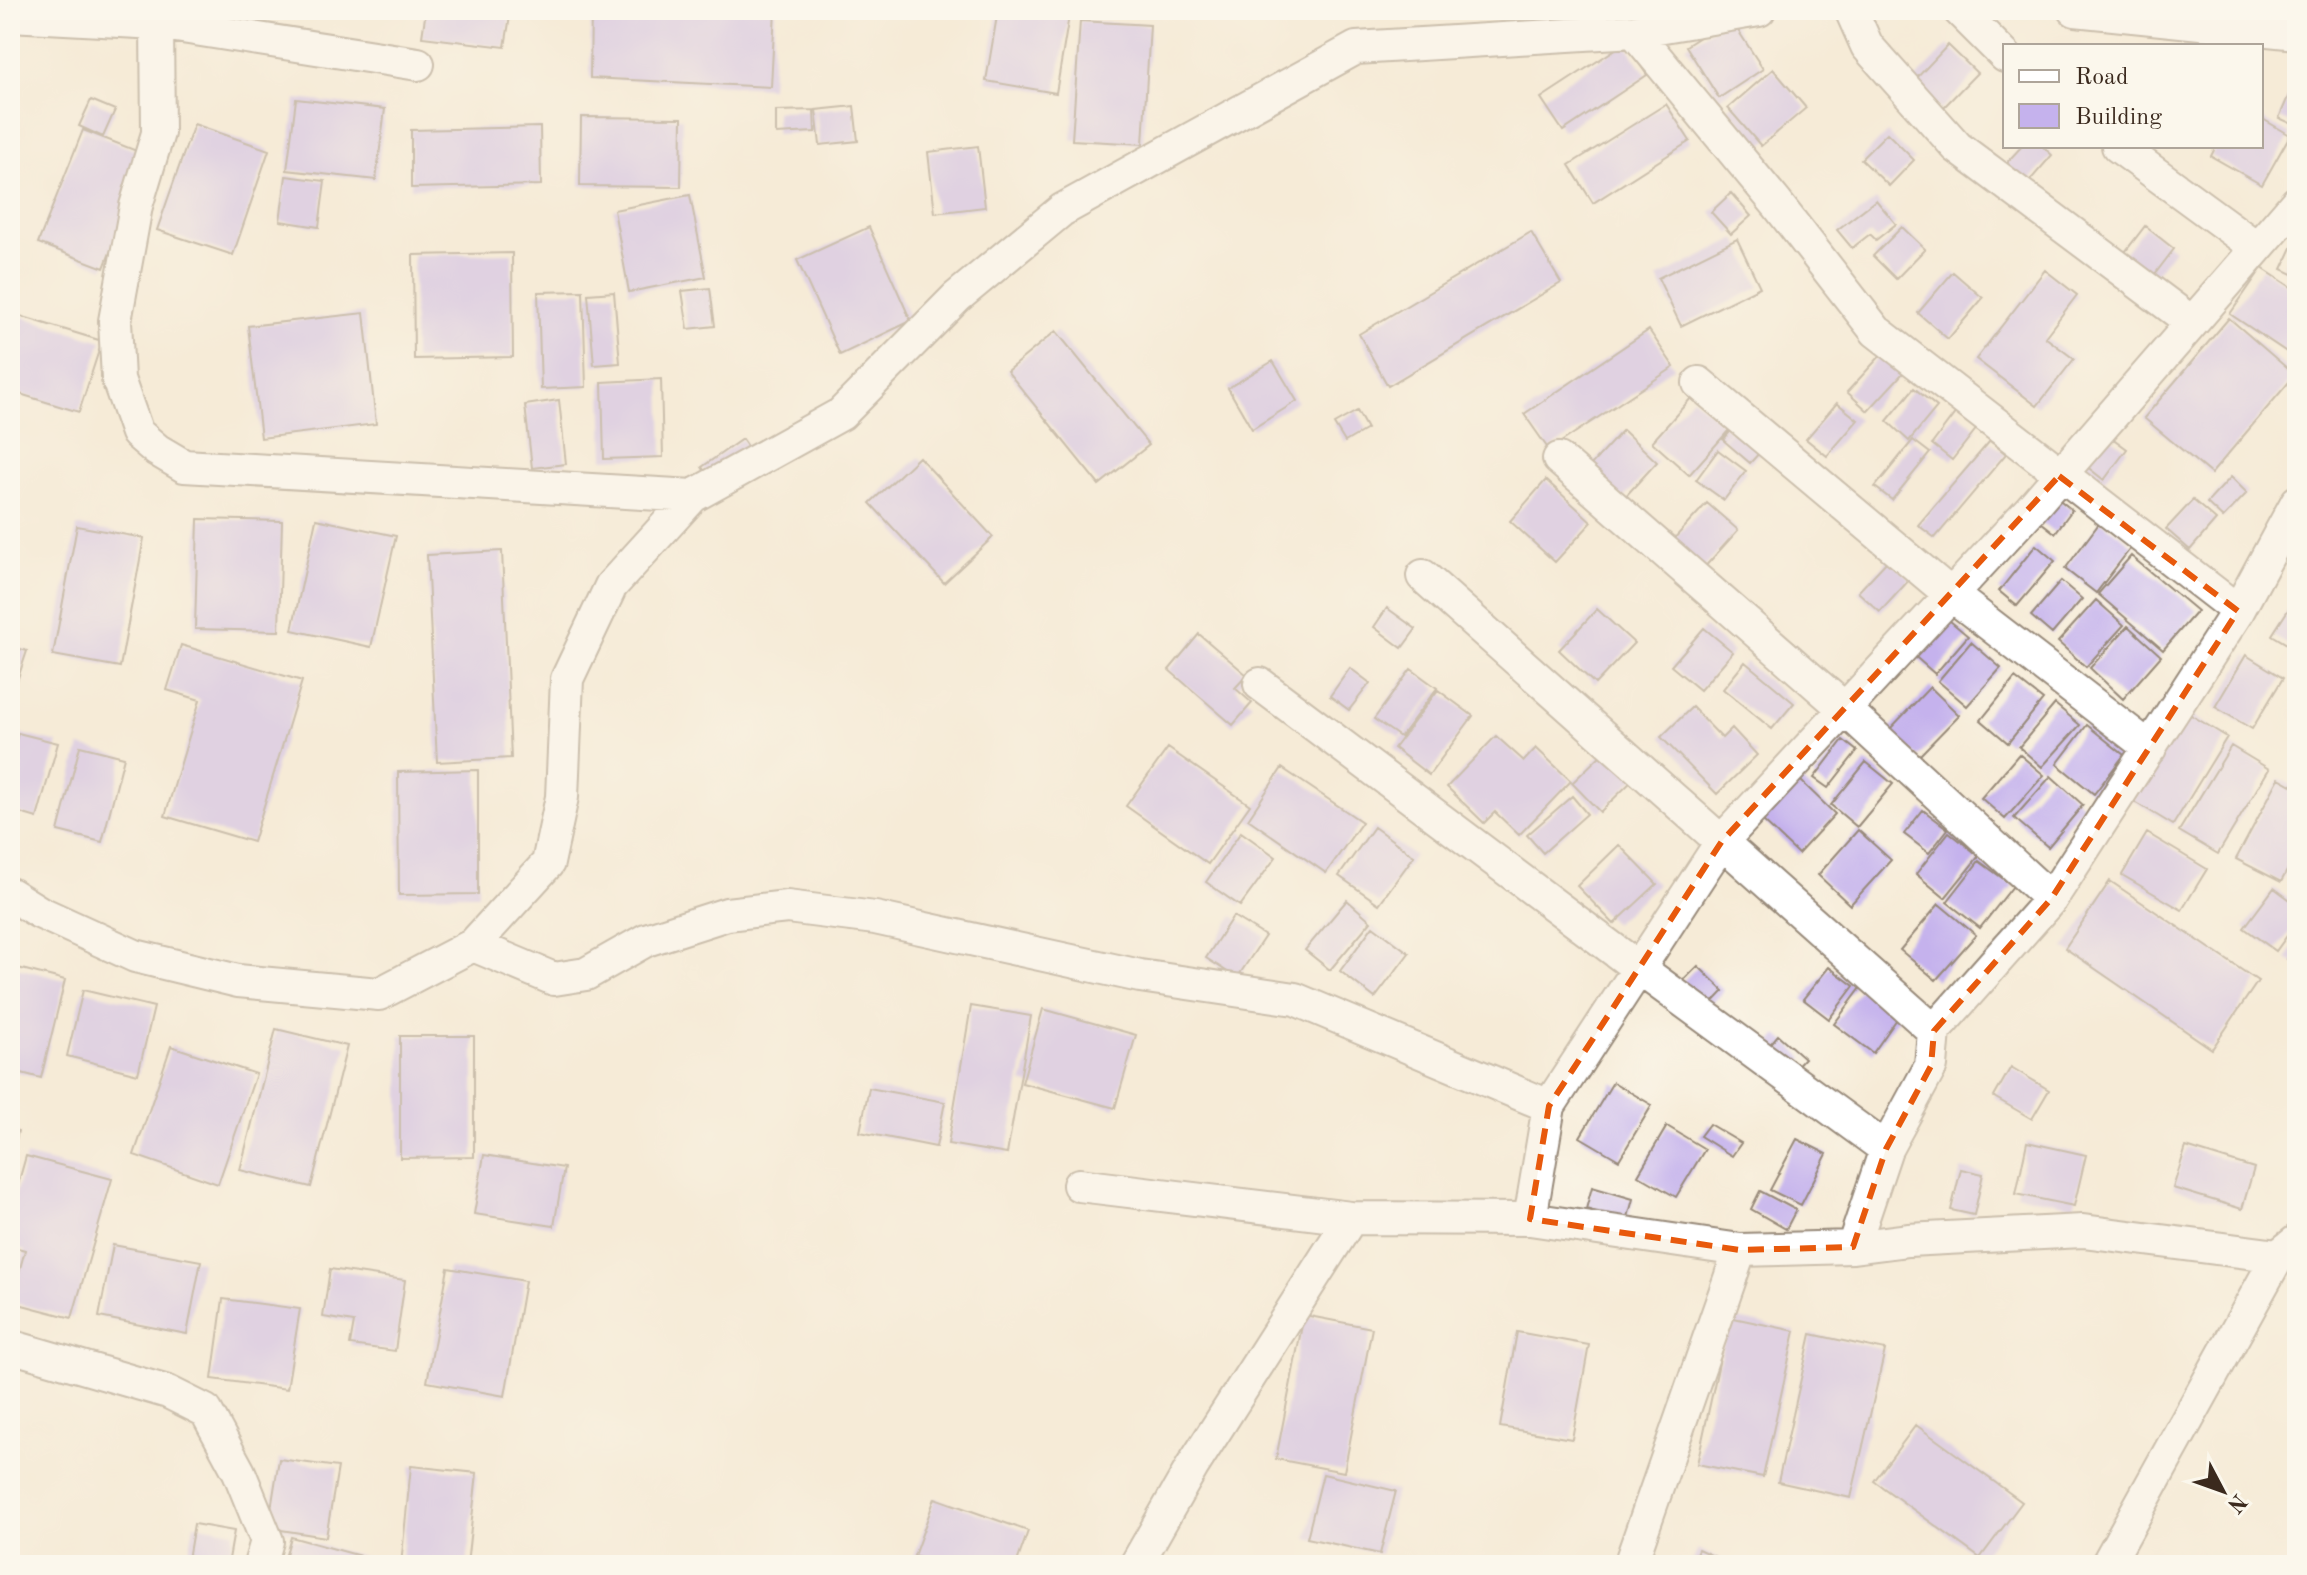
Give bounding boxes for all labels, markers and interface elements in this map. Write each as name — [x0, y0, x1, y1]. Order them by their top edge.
legend — [2003, 44, 2263, 148]
text: Road — [2075, 66, 2128, 90]
text: Building — [2075, 106, 2162, 130]
north arrow — [2183, 1451, 2263, 1531]
text: N — [2223, 1489, 2250, 1517]

